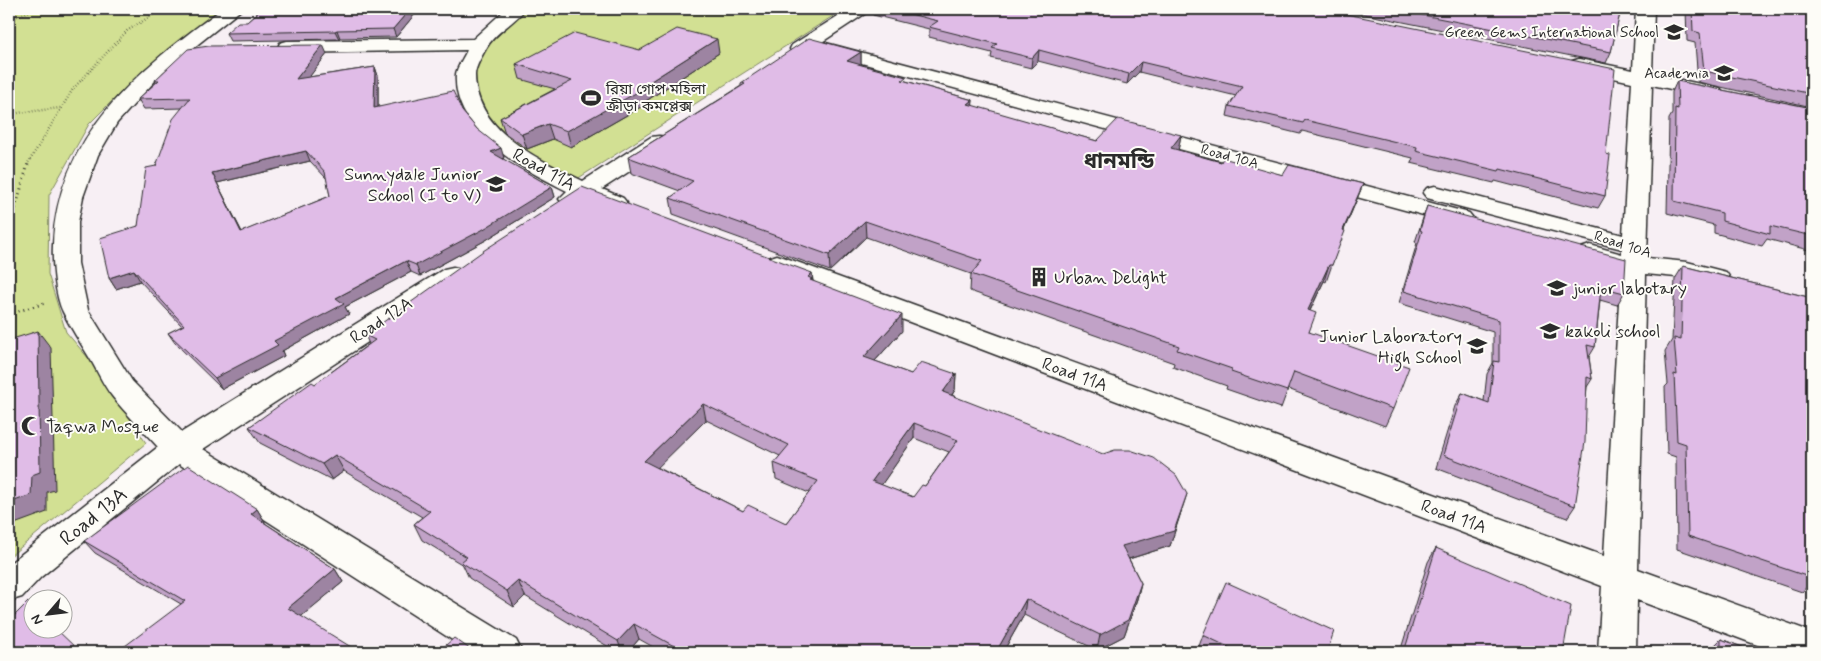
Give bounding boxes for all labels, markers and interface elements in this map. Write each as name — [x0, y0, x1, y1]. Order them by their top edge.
school or university icon: Green Gems International School — [1663, 21, 1685, 43]
place label: Green Gems International School — [1445, 23, 1659, 43]
school or university icon: Academia — [1713, 62, 1735, 84]
place label: Academia — [1644, 64, 1709, 84]
place label: রিয়া গোপ মহিলা ক্রীড়া কমপ্লেক্স — [605, 80, 707, 117]
sports icon: রিয়া গোপ মহিলা ক্রীড়া কমপ্লেক্স — [580, 87, 602, 109]
street label: Road 10A — [1199, 140, 1261, 174]
street label: Road 11A — [508, 143, 579, 197]
district label: ধানমন্ডি — [1084, 148, 1155, 176]
place label: Sunnydale Junior School (I to V) — [344, 163, 482, 208]
school or university icon: Sunnydale Junior School (I to V) — [485, 173, 507, 195]
street label: Road 10A — [1591, 226, 1654, 264]
building icon: Urban Delight — [1028, 266, 1050, 288]
place label: Urban Delight — [1054, 266, 1167, 290]
school or university icon: junior labotary — [1546, 277, 1568, 299]
place label: junior labotary — [1571, 277, 1687, 301]
street label: Road 12A — [346, 292, 418, 350]
school or university icon: kakoli school — [1539, 320, 1561, 342]
place label: kakoli school — [1565, 320, 1661, 344]
place label: Junior Laboratory High School — [1319, 325, 1462, 372]
school or university icon: Junior Laboratory High School — [1466, 335, 1488, 357]
street label: Road 11A — [1038, 352, 1111, 398]
mosque icon: Taqwa Mosque — [20, 415, 42, 437]
place label: Taqwa Mosque — [46, 415, 159, 439]
street label: Road 13A — [54, 481, 133, 553]
street label: Road 11A — [1417, 494, 1490, 540]
north arrow — [22, 588, 72, 638]
text: N — [27, 611, 48, 628]

